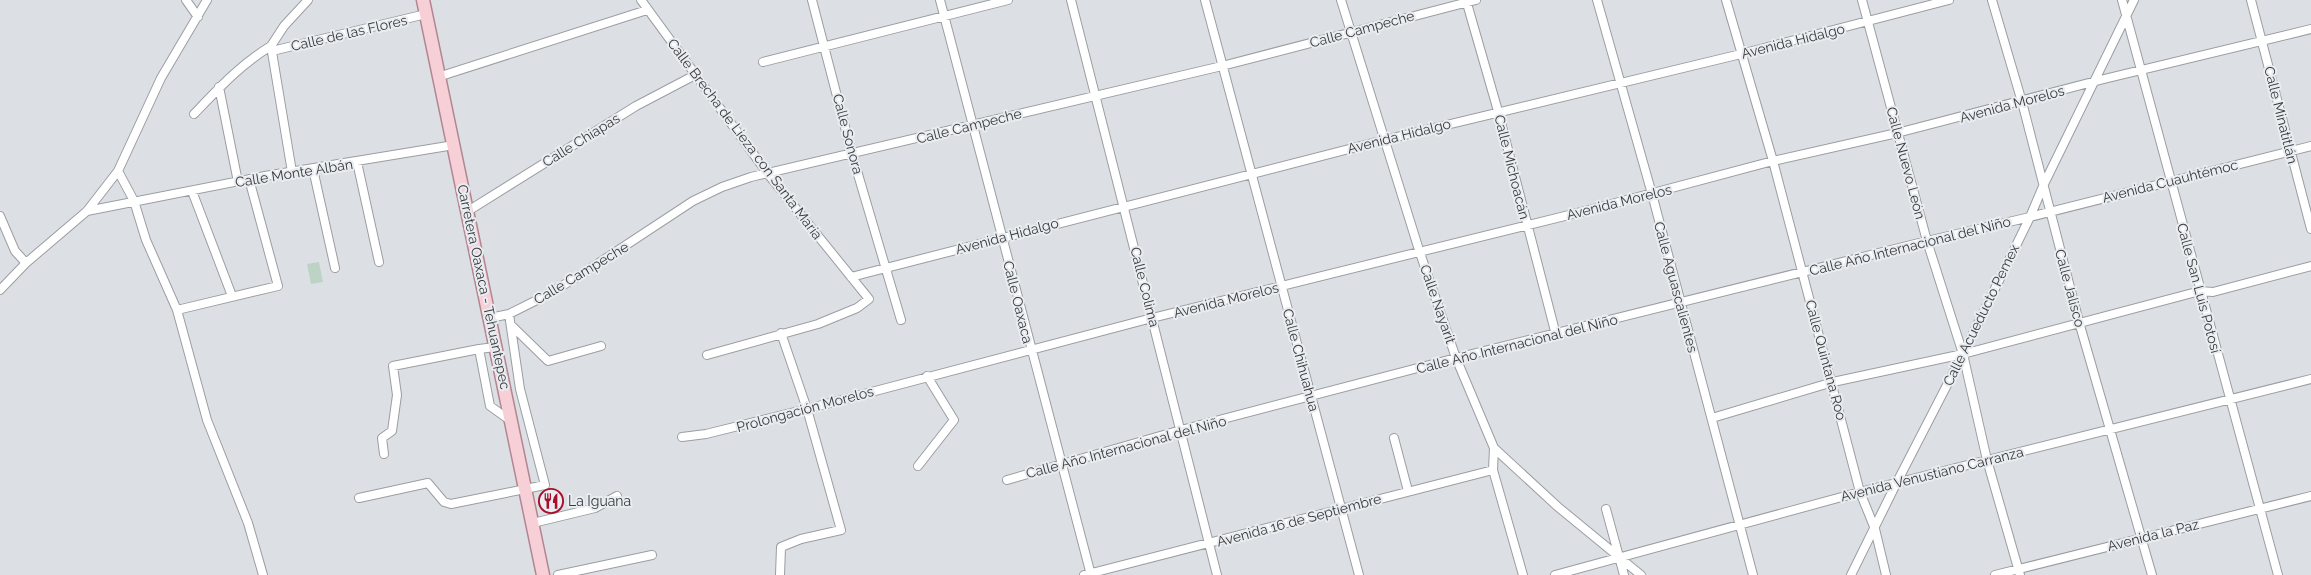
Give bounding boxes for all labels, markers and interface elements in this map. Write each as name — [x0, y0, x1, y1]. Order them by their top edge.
street label: Calle Campeche — [1308, 7, 1416, 51]
street label: Calle de las Flores — [289, 12, 409, 54]
street label: Avenida Hidalgo — [1740, 20, 1846, 62]
street label: Calle Brecha de Lieza con Santa María — [664, 36, 826, 242]
street label: Calle Minatitlán — [2261, 65, 2301, 165]
street label: Avenida Morelos — [1958, 82, 2066, 126]
street label: Calle Sonora — [830, 92, 866, 176]
street label: Calle Campeche — [915, 105, 1023, 147]
street label: Calle Nuevo León — [1883, 105, 1929, 221]
street label: Calle Chiapas — [539, 110, 623, 170]
street label: Calle Michoacán — [1491, 113, 1533, 221]
street label: Avenida Hidalgo — [1346, 115, 1452, 157]
street label: Calle Monte Albán — [234, 156, 354, 190]
street label: Avenida Cuauhtémoc — [2101, 156, 2240, 206]
street label: Avenida Morelos — [1565, 181, 1673, 223]
street label: Carretera Oaxaca - Tehuantepec — [454, 183, 514, 391]
street label: Calle Año Internacional del Niño — [1808, 213, 2012, 279]
street label: Avenida Hidalgo — [954, 215, 1060, 257]
street label: Calle Aguascalientes — [1651, 220, 1701, 354]
street label: Calle San Luis Potosí — [2174, 221, 2224, 356]
street label: Calle Campeche — [531, 238, 631, 308]
street label: Calle Acueducto Pemex — [1940, 242, 2022, 388]
street label: Calle Colima — [1127, 245, 1163, 329]
street label: Calle Jalisco — [2052, 247, 2088, 329]
street label: Calle Oaxaca — [1000, 259, 1036, 345]
street label: Calle Nayarit — [1417, 262, 1459, 346]
street label: Avenida Morelos — [1172, 279, 1280, 321]
street label: Calle Quintana Roo — [1802, 298, 1850, 422]
street label: Calle Chihuahua — [1280, 307, 1322, 413]
street label: Calle Año Internacional del Niño — [1415, 311, 1619, 377]
street label: Prolongación Morelos — [735, 383, 876, 435]
street label: Calle Año Internacional del Niño — [1024, 413, 1228, 481]
street label: Avenida Venustiano Carranza — [1839, 444, 2025, 504]
restaurant icon: La Iguana — [538, 488, 564, 514]
street label: Avenida 16 de Septiembre — [1215, 490, 1383, 550]
place label: La Iguana — [568, 493, 631, 509]
street label: Avenida la Paz — [2106, 516, 2200, 554]

